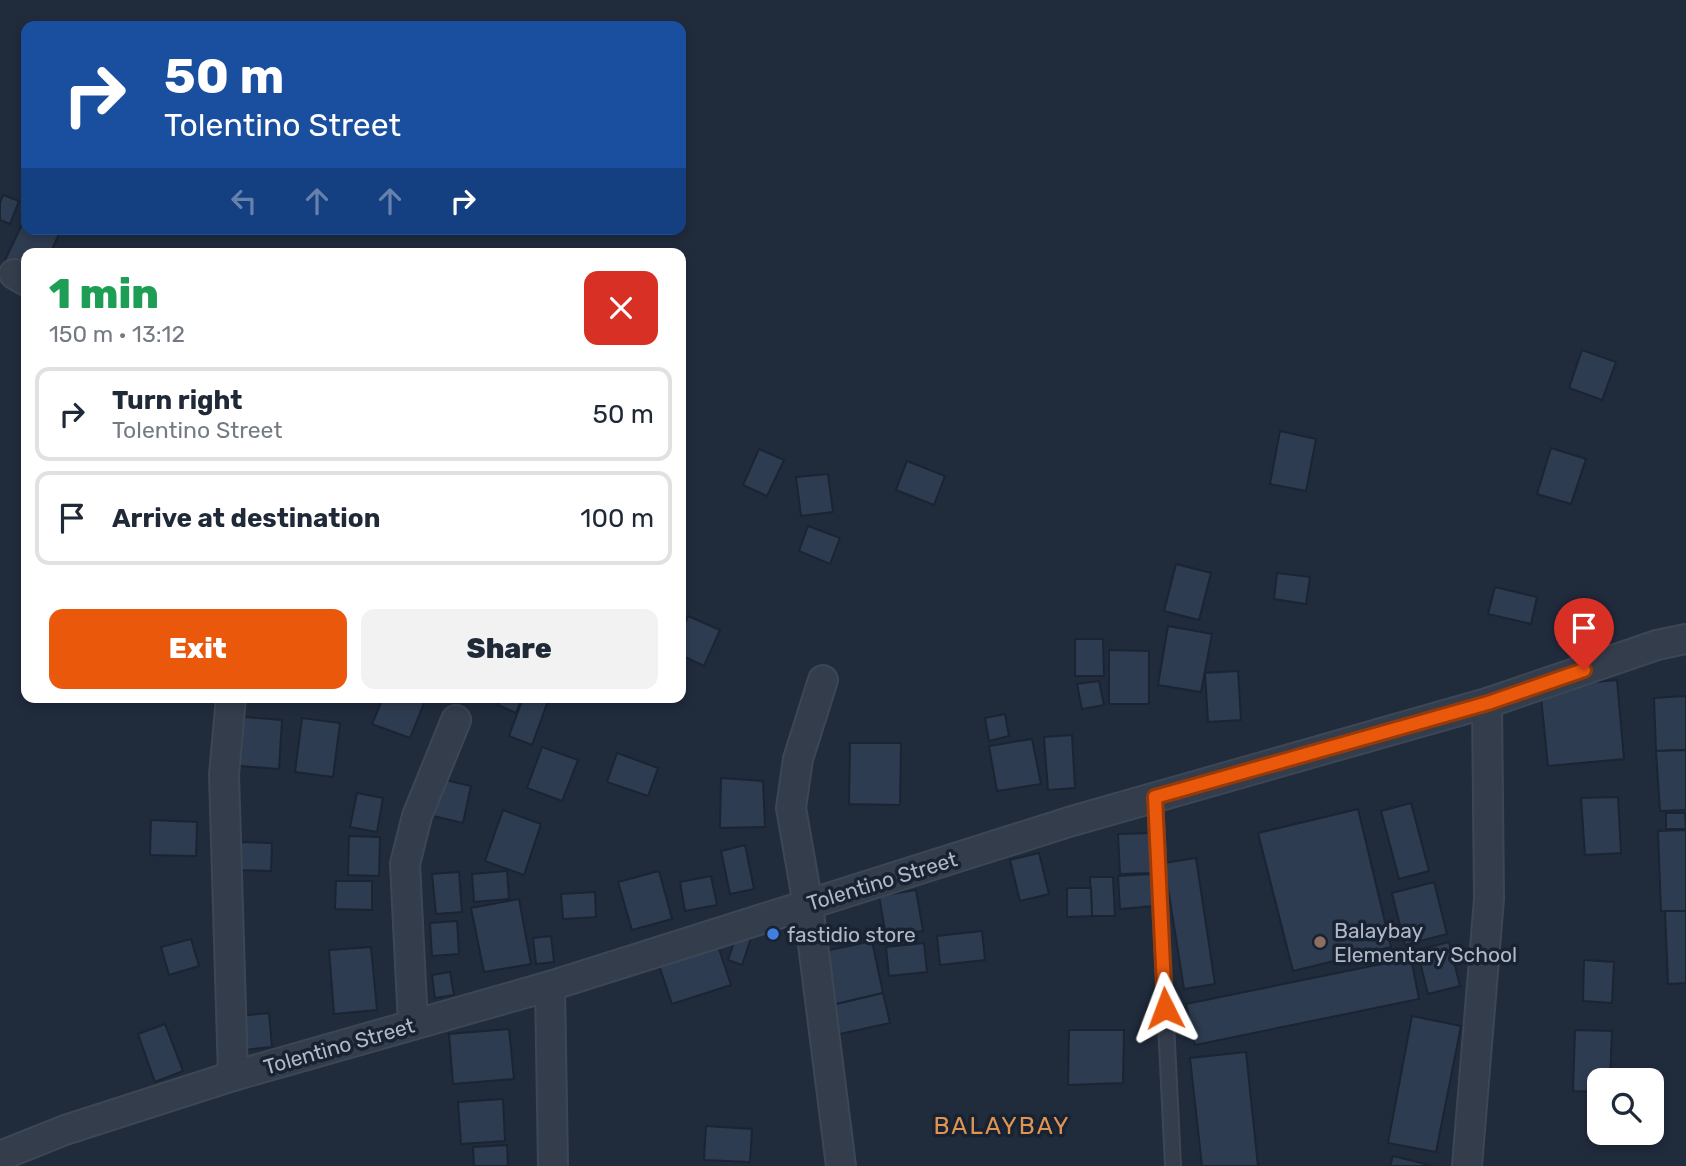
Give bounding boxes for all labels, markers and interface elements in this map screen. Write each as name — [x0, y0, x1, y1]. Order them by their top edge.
text: 50 m — [164, 47, 284, 105]
icon: right — [49, 49, 140, 140]
text: Tolentino Street — [164, 106, 401, 144]
icon: left — [225, 182, 263, 220]
icon: ahead — [298, 182, 336, 220]
icon: ahead — [371, 182, 409, 220]
icon: right — [444, 182, 482, 220]
text: 1 min — [49, 269, 159, 319]
button: close — [584, 271, 658, 345]
text: 150 m · 13:12 — [49, 320, 185, 348]
text: Turn right — [112, 385, 242, 416]
icon: right — [53, 395, 91, 433]
text: 50 m — [593, 399, 654, 430]
text: Tolentino Street — [112, 416, 282, 444]
icon: arrive — [53, 499, 91, 537]
text: Arrive at destination — [112, 503, 380, 534]
text: 100 m — [580, 503, 654, 534]
pin — [1554, 598, 1614, 670]
button: Exit — [49, 609, 347, 689]
button: Share — [361, 609, 658, 689]
icon: arrive — [1565, 609, 1603, 647]
street label: Tolentino Street — [804, 846, 960, 916]
place label: Balaybay Elementary School — [1334, 918, 1517, 967]
place label: fastidio store — [787, 922, 916, 947]
marker: fastidio store — [765, 926, 781, 942]
marker: Balaybay Elementary School — [1312, 934, 1328, 950]
position arrow — [1128, 971, 1202, 1045]
street label: Tolentino Street — [261, 1013, 417, 1079]
map controls — [1587, 1068, 1664, 1145]
button: search — [1587, 1068, 1664, 1145]
district label: BALAYBAY — [933, 1112, 1071, 1140]

